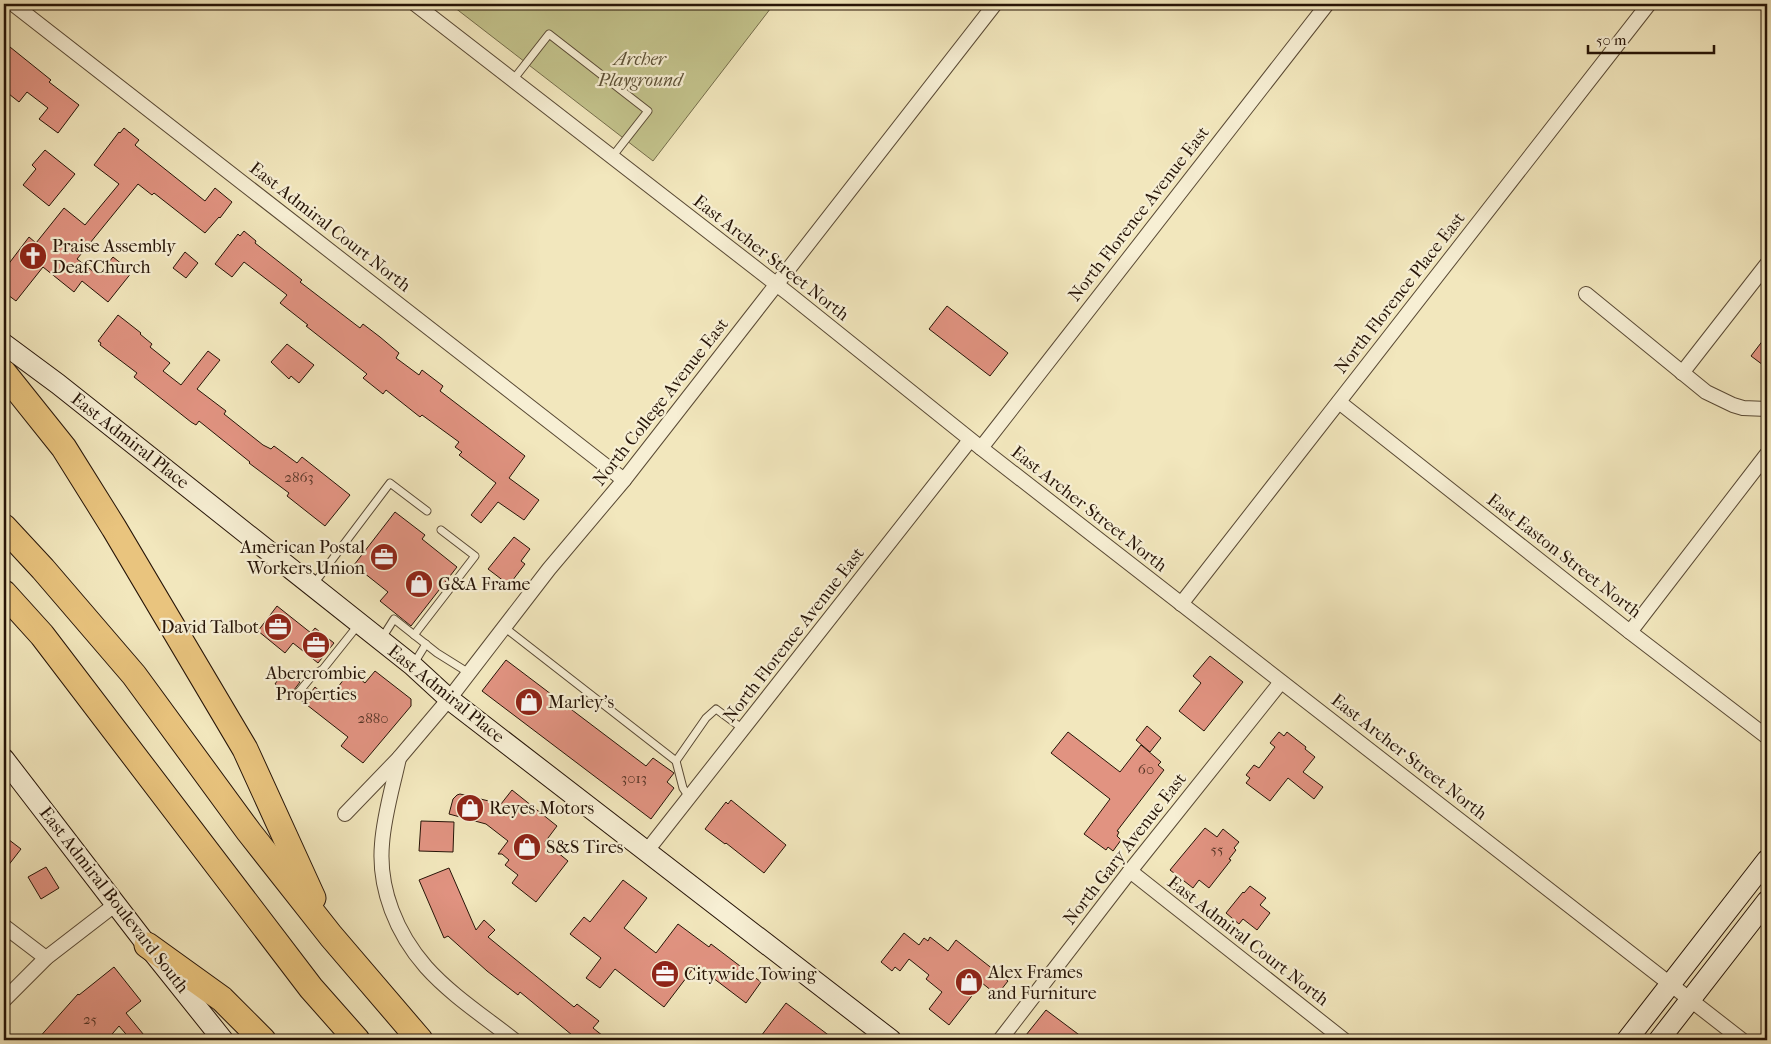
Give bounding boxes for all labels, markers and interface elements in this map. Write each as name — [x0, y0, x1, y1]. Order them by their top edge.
scale bar — [1588, 22, 1715, 54]
text: 50 m — [1596, 31, 1627, 49]
park label: Archer Playground — [597, 49, 685, 91]
street label: North Florence Avenue East — [1064, 122, 1214, 306]
street label: East Admiral Court North — [245, 158, 415, 296]
street label: East Archer Street North — [689, 191, 853, 325]
street label: North Florence Place East — [1331, 208, 1470, 378]
place label: Praise Assembly Deaf Church — [52, 236, 177, 278]
church icon: Praise Assembly Deaf Church — [18, 241, 48, 271]
street label: North College Avenue East — [589, 314, 733, 490]
street label: East Admiral Place — [67, 388, 193, 494]
street label: East Archer Street North — [1007, 442, 1171, 576]
house number: 2863 — [284, 468, 314, 486]
street label: East Easton Street North — [1483, 489, 1645, 623]
place label: American Postal Workers Union — [239, 537, 366, 579]
office icon: American Postal Workers Union — [369, 542, 399, 572]
street label: North Florence Avenue East — [719, 543, 869, 727]
shop icon: G&A Frame — [404, 569, 434, 599]
place label: G&A Frame — [438, 574, 531, 595]
office icon: David Talbot — [263, 612, 293, 642]
place label: David Talbot — [161, 617, 260, 638]
office icon: Abercrombie Properties — [301, 630, 331, 660]
street label: East Admiral Place — [384, 641, 509, 747]
place label: Abercrombie Properties — [265, 663, 366, 705]
shop icon: Marley's — [514, 687, 544, 717]
street label: East Archer Street North — [1327, 690, 1491, 824]
place label: Marley's — [548, 692, 615, 713]
house number: 2880 — [357, 709, 389, 727]
house number: 60 — [1138, 760, 1154, 778]
street label: North Gary Avenue East — [1059, 768, 1191, 929]
house number: 3013 — [621, 769, 647, 787]
shop icon: Reyes Motors — [455, 793, 485, 823]
place label: Reyes Motors — [489, 798, 594, 819]
street label: East Admiral Boulevard South — [35, 803, 193, 997]
shop icon: S&S Tires — [512, 832, 542, 862]
place label: S&S Tires — [546, 837, 624, 858]
house number: 55 — [1211, 840, 1223, 858]
street label: East Admiral Court North — [1163, 872, 1333, 1010]
office icon: Citywide Towing — [650, 959, 680, 989]
place label: Alex Frames and Furniture — [987, 962, 1097, 1004]
place label: Citywide Towing — [684, 964, 817, 985]
shop icon: Alex Frames and Furniture — [954, 967, 984, 997]
house number: 25 — [83, 1010, 97, 1028]

